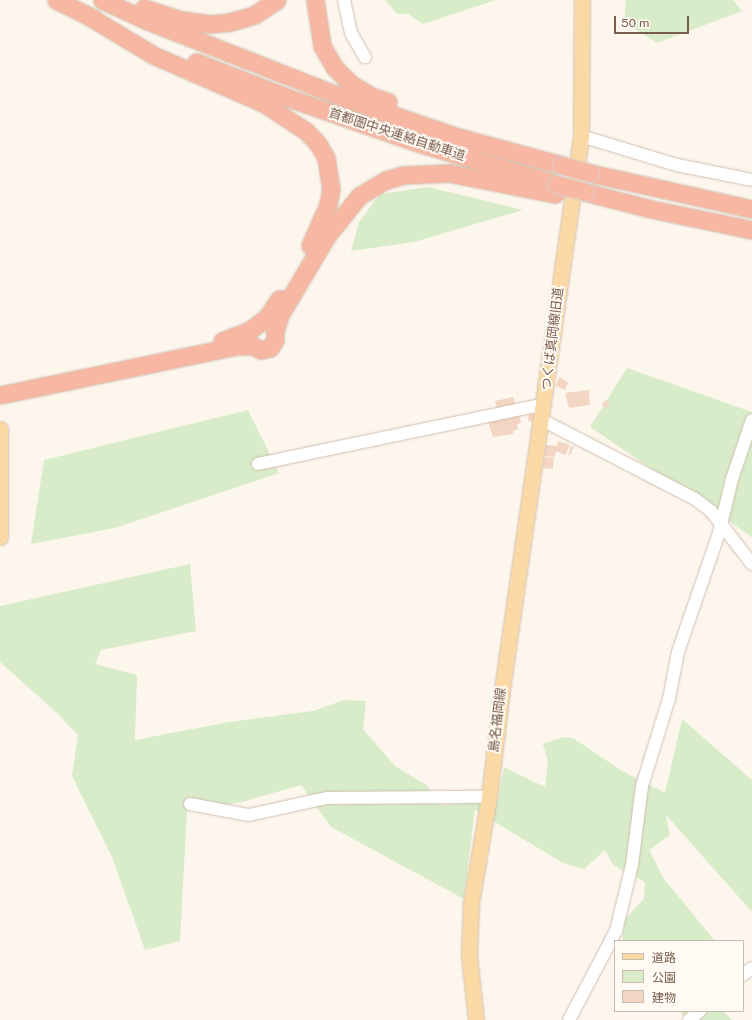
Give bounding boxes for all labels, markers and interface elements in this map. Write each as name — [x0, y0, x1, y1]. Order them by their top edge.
scale bar — [616, 8, 691, 34]
text: 50 m — [621, 16, 649, 30]
street label: 首都圏中央連絡自動車道 — [327, 105, 467, 165]
street label: つくば真岡線旧道 — [539, 286, 567, 392]
street label: 島名福岡線 — [486, 687, 510, 753]
legend — [614, 940, 744, 1012]
text: 道路 — [652, 951, 676, 965]
text: 公園 — [652, 971, 676, 985]
text: 建物 — [652, 991, 676, 1005]

